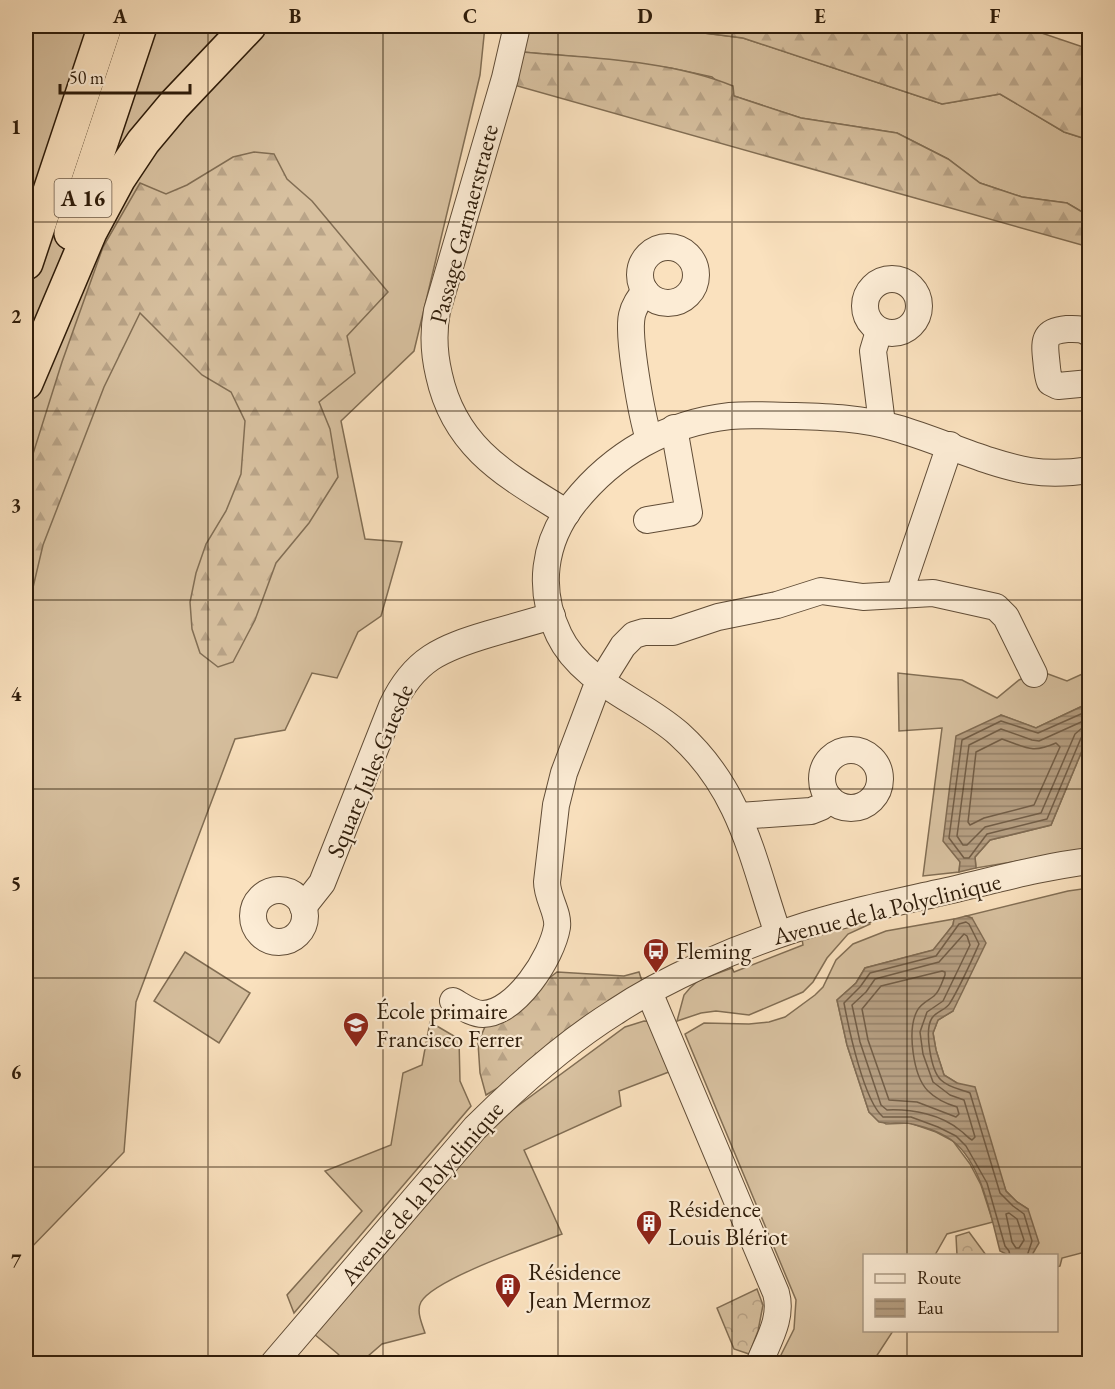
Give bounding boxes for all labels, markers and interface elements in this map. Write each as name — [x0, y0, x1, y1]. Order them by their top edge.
text: A — [112, 3, 128, 29]
text: B — [289, 3, 301, 29]
text: C — [463, 3, 477, 29]
text: D — [637, 3, 653, 29]
text: E — [814, 3, 826, 29]
text: F — [990, 3, 1001, 29]
scale bar — [60, 57, 190, 95]
text: 50 m — [69, 66, 104, 89]
text: 1 — [11, 114, 21, 140]
street label: Passage Garnaerstraete — [422, 121, 505, 327]
road number: A 16 — [54, 179, 112, 217]
text: 2 — [11, 303, 22, 329]
text: 3 — [11, 492, 21, 518]
street label: Square Jules Guesde — [319, 679, 420, 862]
text: 4 — [11, 681, 22, 707]
street label: Avenue de la Polyclinique — [769, 865, 1004, 952]
text: 5 — [11, 870, 21, 896]
place label: Fleming — [676, 935, 752, 966]
bus stop icon: Fleming — [641, 936, 671, 974]
place label: École primaire Francisco Ferrer — [376, 995, 522, 1054]
school or university icon: École primaire Francisco Ferrer — [341, 1010, 371, 1048]
text: 6 — [11, 1059, 22, 1085]
street label: Avenue de la Polyclinique — [333, 1094, 510, 1292]
place label: Résidence Louis Blériot — [668, 1193, 788, 1252]
building icon: Résidence Louis Blériot — [634, 1208, 664, 1246]
text: 7 — [11, 1248, 22, 1274]
legend — [863, 1254, 1058, 1332]
place label: Résidence Jean Mermoz — [526, 1256, 650, 1315]
text: Route — [917, 1266, 961, 1289]
building icon: Résidence Jean Mermoz — [493, 1271, 523, 1309]
text: Eau — [917, 1296, 944, 1319]

